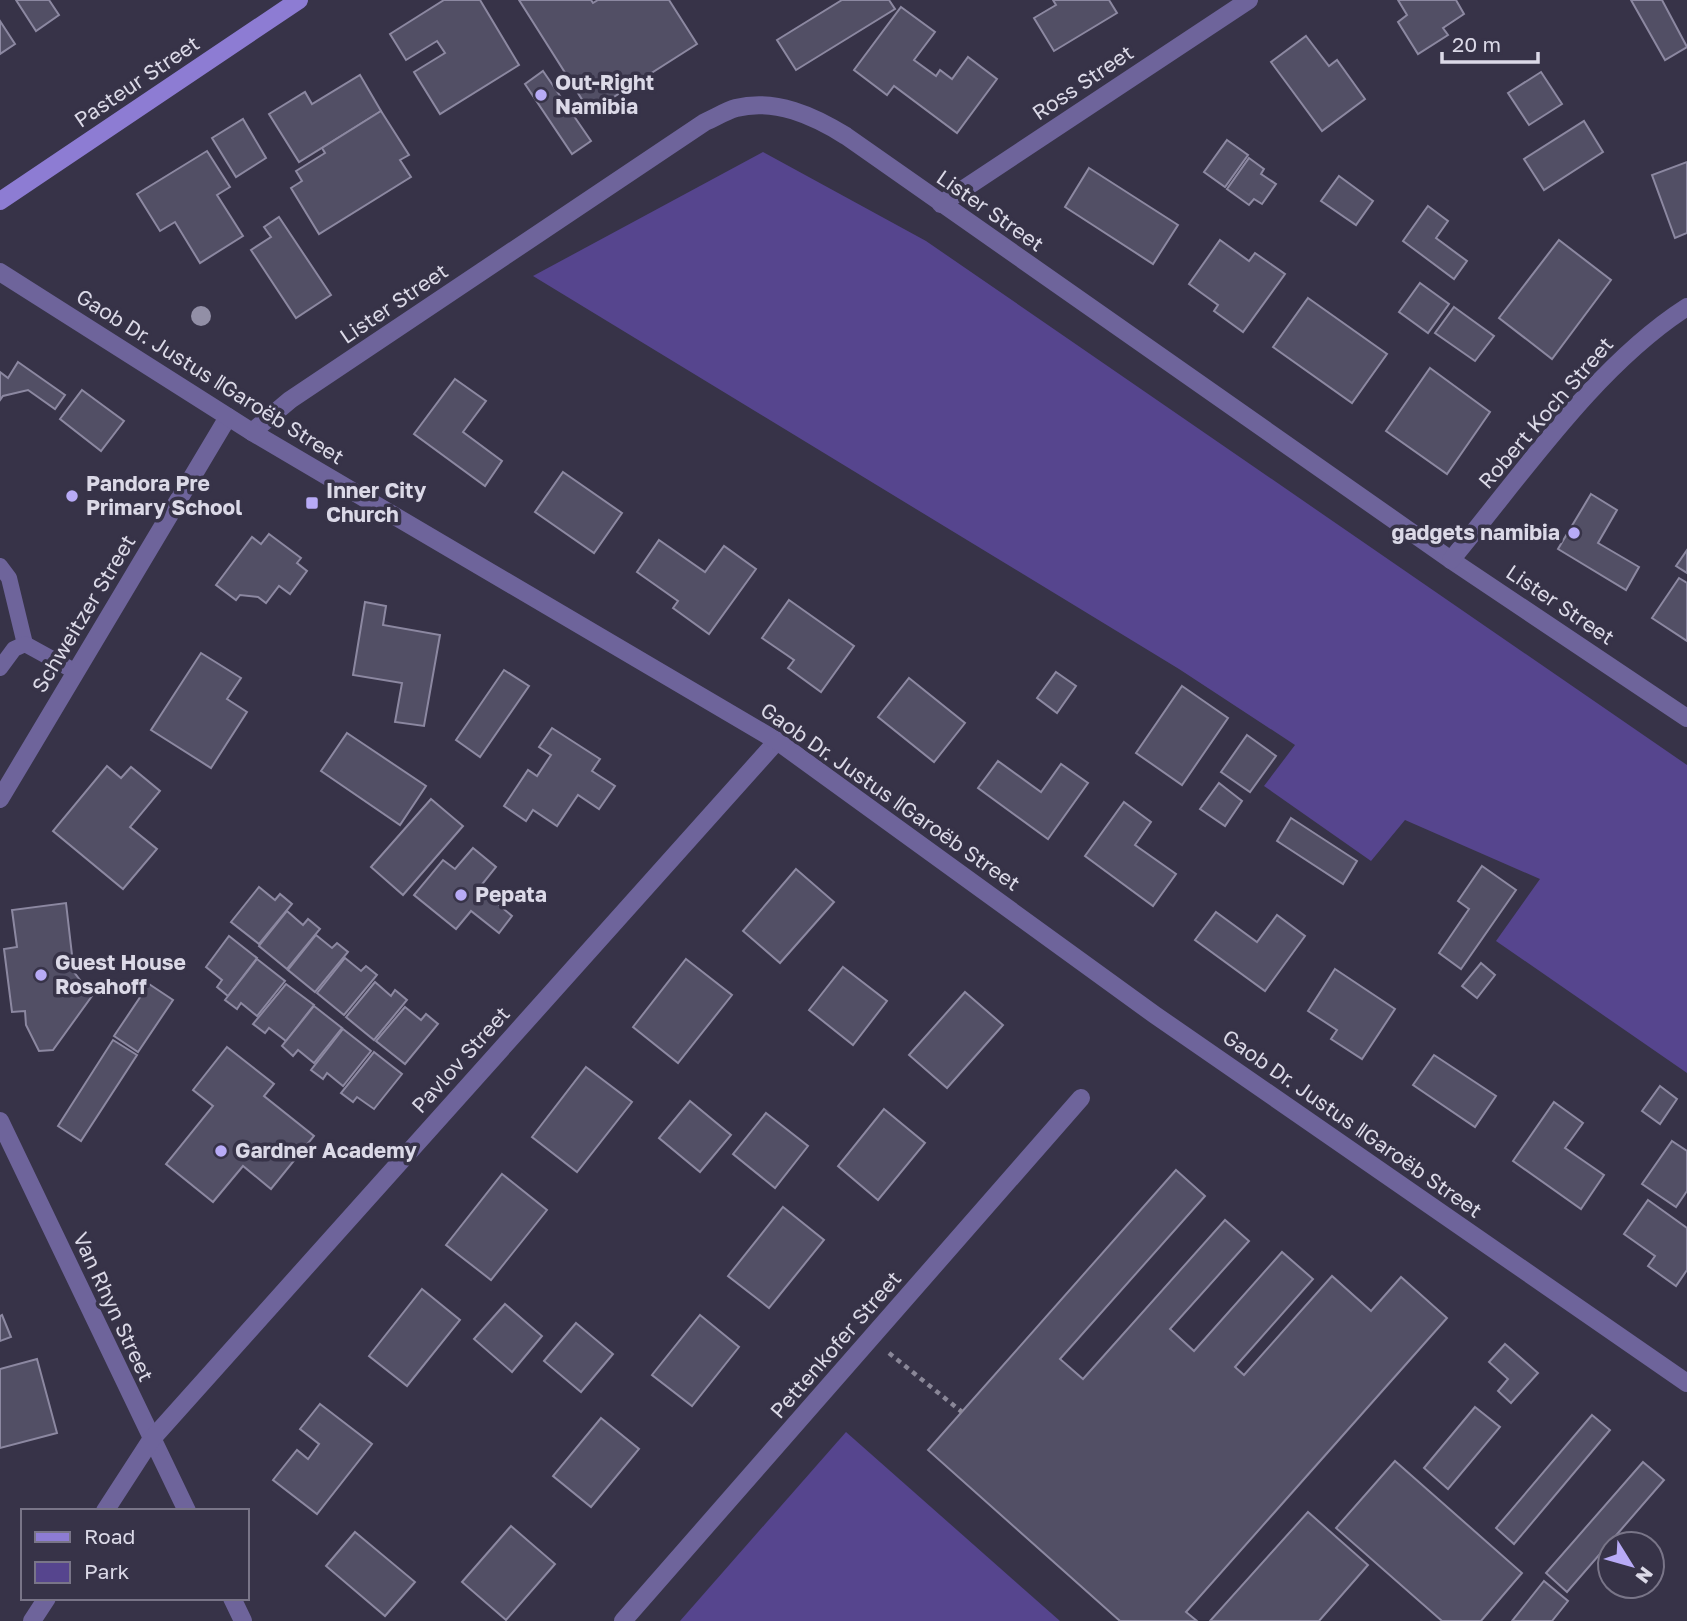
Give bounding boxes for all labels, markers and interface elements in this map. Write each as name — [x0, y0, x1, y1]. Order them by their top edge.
scale bar — [1442, 21, 1538, 65]
street label: Pasteur Street — [69, 30, 204, 133]
text: 20 m — [1452, 31, 1501, 57]
street label: Ross Street — [1027, 39, 1138, 125]
place label: Out-Right Namibia — [555, 69, 654, 119]
marker: Out-Right Namibia — [533, 87, 549, 103]
street label: Lister Street — [932, 164, 1049, 257]
street label: Lister Street — [334, 257, 452, 349]
street label: Gaob Dr. Justus ǁGaroëb Street — [72, 283, 349, 470]
street label: Robert Koch Street — [1472, 331, 1618, 494]
place label: Pandora Pre Primary School — [86, 470, 242, 520]
place label: Inner City Church — [326, 477, 427, 527]
marker: Pandora Pre Primary School — [64, 488, 80, 504]
marker: Inner City Church — [304, 495, 320, 511]
place label: gadgets namibia — [1392, 519, 1560, 545]
marker: gadgets namibia — [1566, 525, 1582, 541]
street label: Schweitzer Street — [26, 530, 141, 697]
street label: Lister Street — [1502, 558, 1620, 650]
street label: Gaob Dr. Justus ǁGaroëb Street — [756, 696, 1025, 896]
place label: Pepata — [475, 881, 547, 907]
marker: Pepata — [453, 887, 469, 903]
place label: Guest House Rosahoff — [55, 949, 186, 999]
marker: Guest House Rosahoff — [33, 967, 49, 983]
street label: Pavlov Street — [406, 1001, 515, 1118]
street label: Gaob Dr. Justus ǁGaroëb Street — [1218, 1023, 1487, 1223]
place label: Gardner Academy — [235, 1137, 417, 1163]
marker: Gardner Academy — [213, 1143, 229, 1159]
street label: Van Rhyn Street — [68, 1228, 160, 1385]
street label: Pettenkofer Street — [764, 1265, 906, 1423]
legend — [21, 1509, 248, 1600]
text: Road — [84, 1523, 135, 1549]
north arrow — [1596, 1530, 1666, 1600]
text: Park — [84, 1558, 130, 1584]
text: N — [1631, 1563, 1659, 1588]

